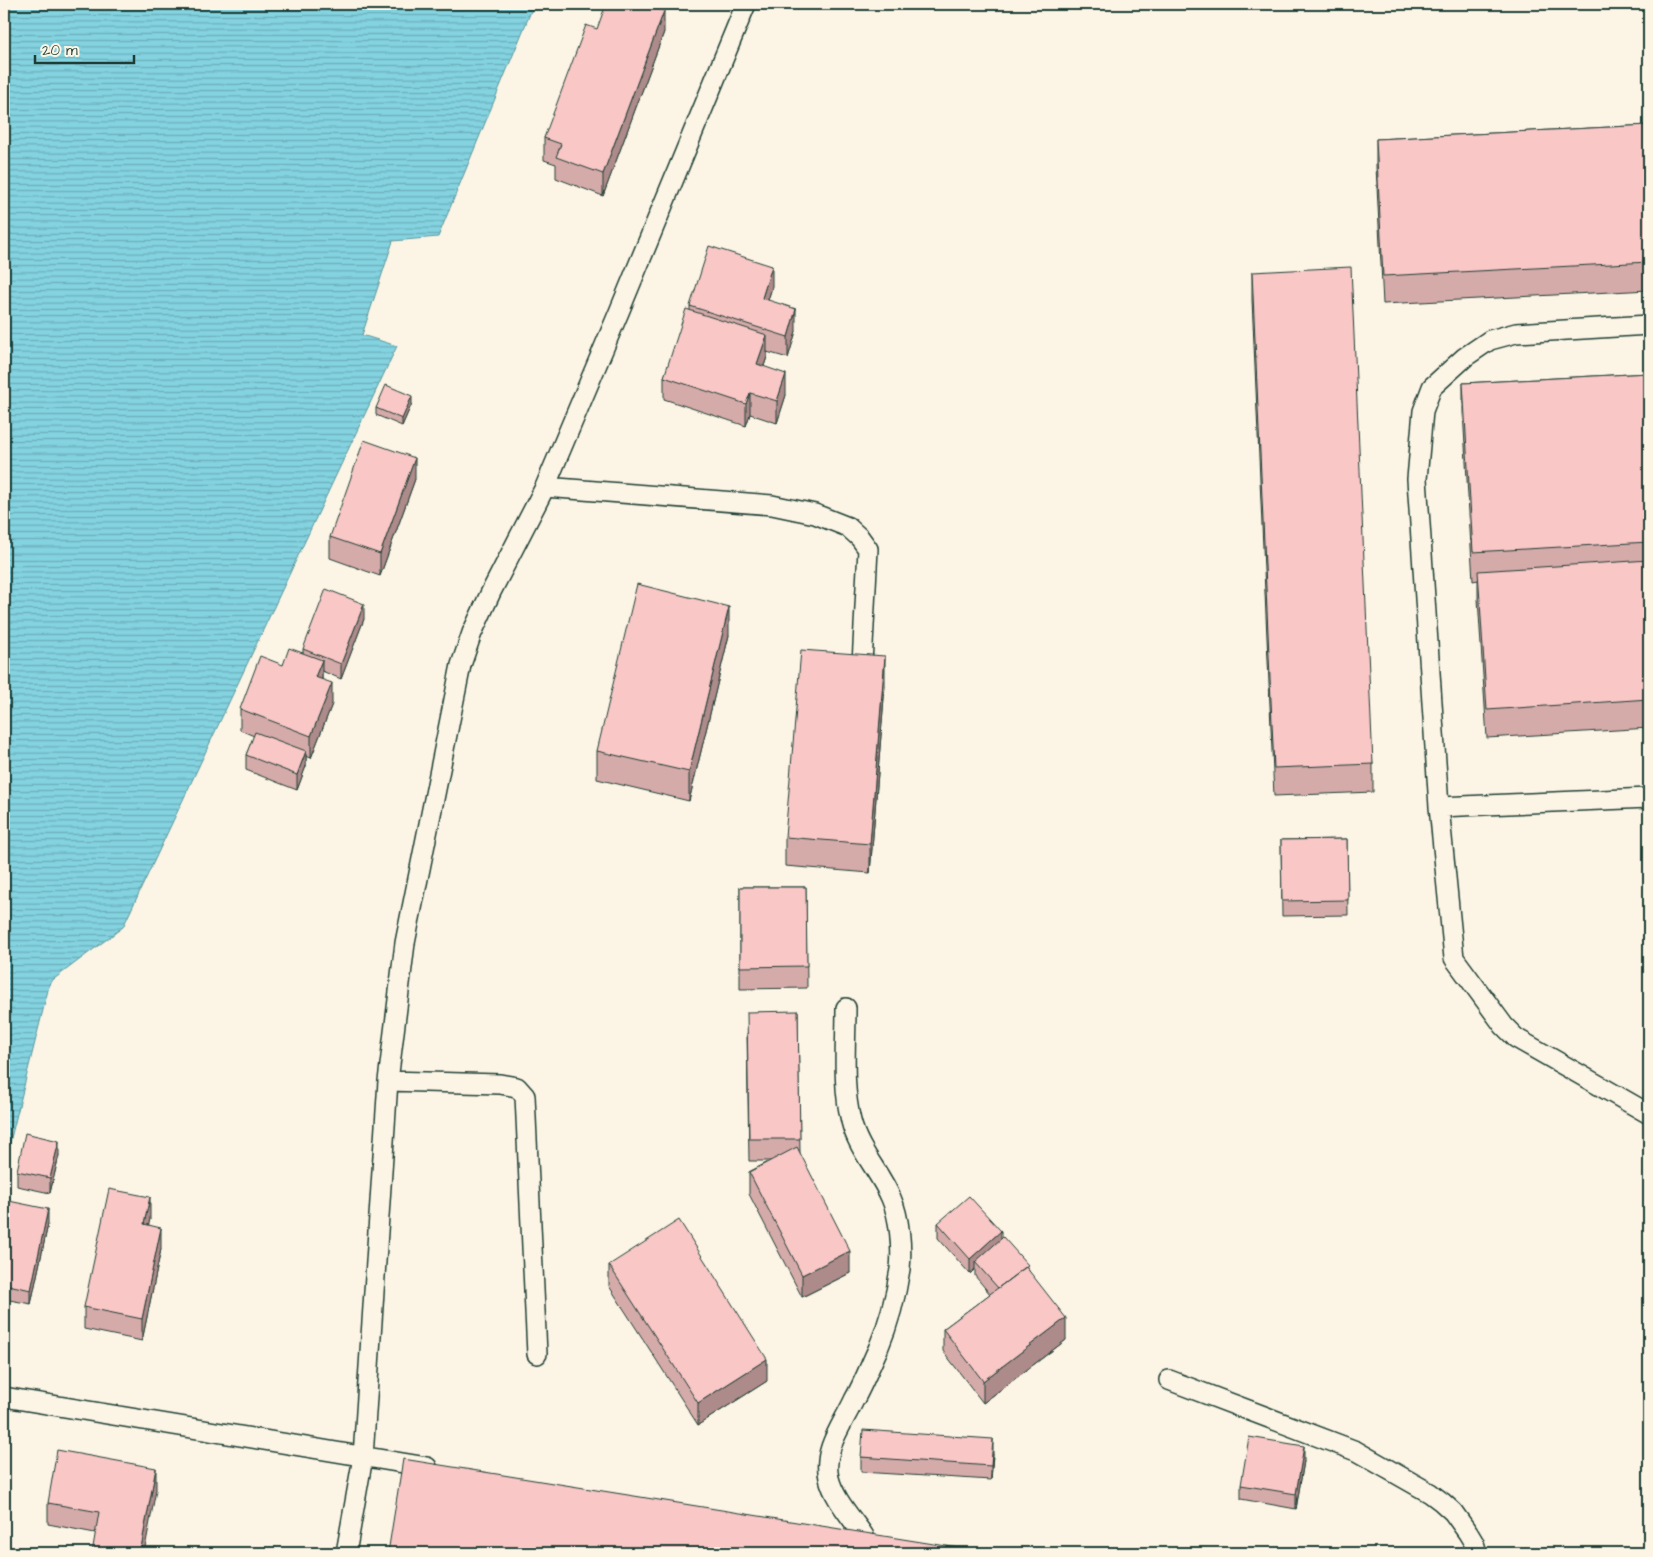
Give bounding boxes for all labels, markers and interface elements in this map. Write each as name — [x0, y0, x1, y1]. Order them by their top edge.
scale bar — [35, 32, 134, 64]
text: 20 m — [42, 40, 78, 61]

